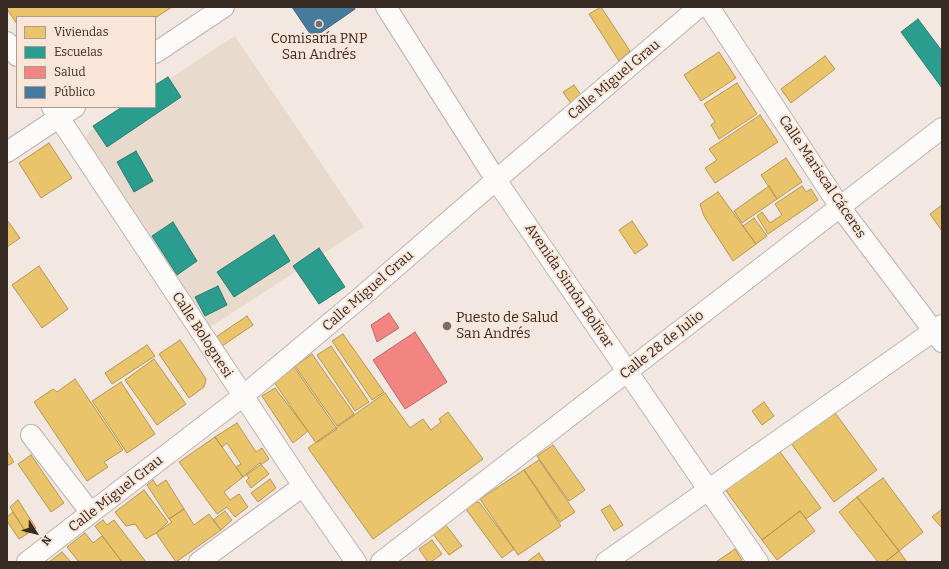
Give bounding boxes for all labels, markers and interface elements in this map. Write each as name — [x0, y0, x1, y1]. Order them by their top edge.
legend — [16, 16, 156, 108]
marker: Comisaría PNP San Andrés — [314, 19, 324, 29]
text: Viviendas — [54, 25, 108, 39]
place label: Comisaría PNP San Andrés — [271, 31, 367, 64]
street label: Calle Miguel Grau — [565, 37, 663, 123]
text: Escuelas — [54, 45, 103, 59]
text: Salud — [54, 65, 86, 79]
text: Público — [54, 85, 95, 99]
street label: Calle Mariscal Cáceres — [775, 112, 869, 242]
street label: Avenida Simón Bolívar — [521, 221, 617, 351]
street label: Calle Miguel Grau — [319, 247, 417, 335]
street label: Calle Bolognesi — [168, 289, 236, 381]
street label: Calle 28 de Julio — [617, 307, 707, 383]
place label: Puesto de Salud San Andrés — [456, 310, 558, 342]
marker: Puesto de Salud San Andrés — [441, 320, 453, 332]
street label: Calle Miguel Grau — [66, 452, 166, 536]
north arrow — [16, 513, 56, 553]
text: N — [38, 533, 54, 548]

